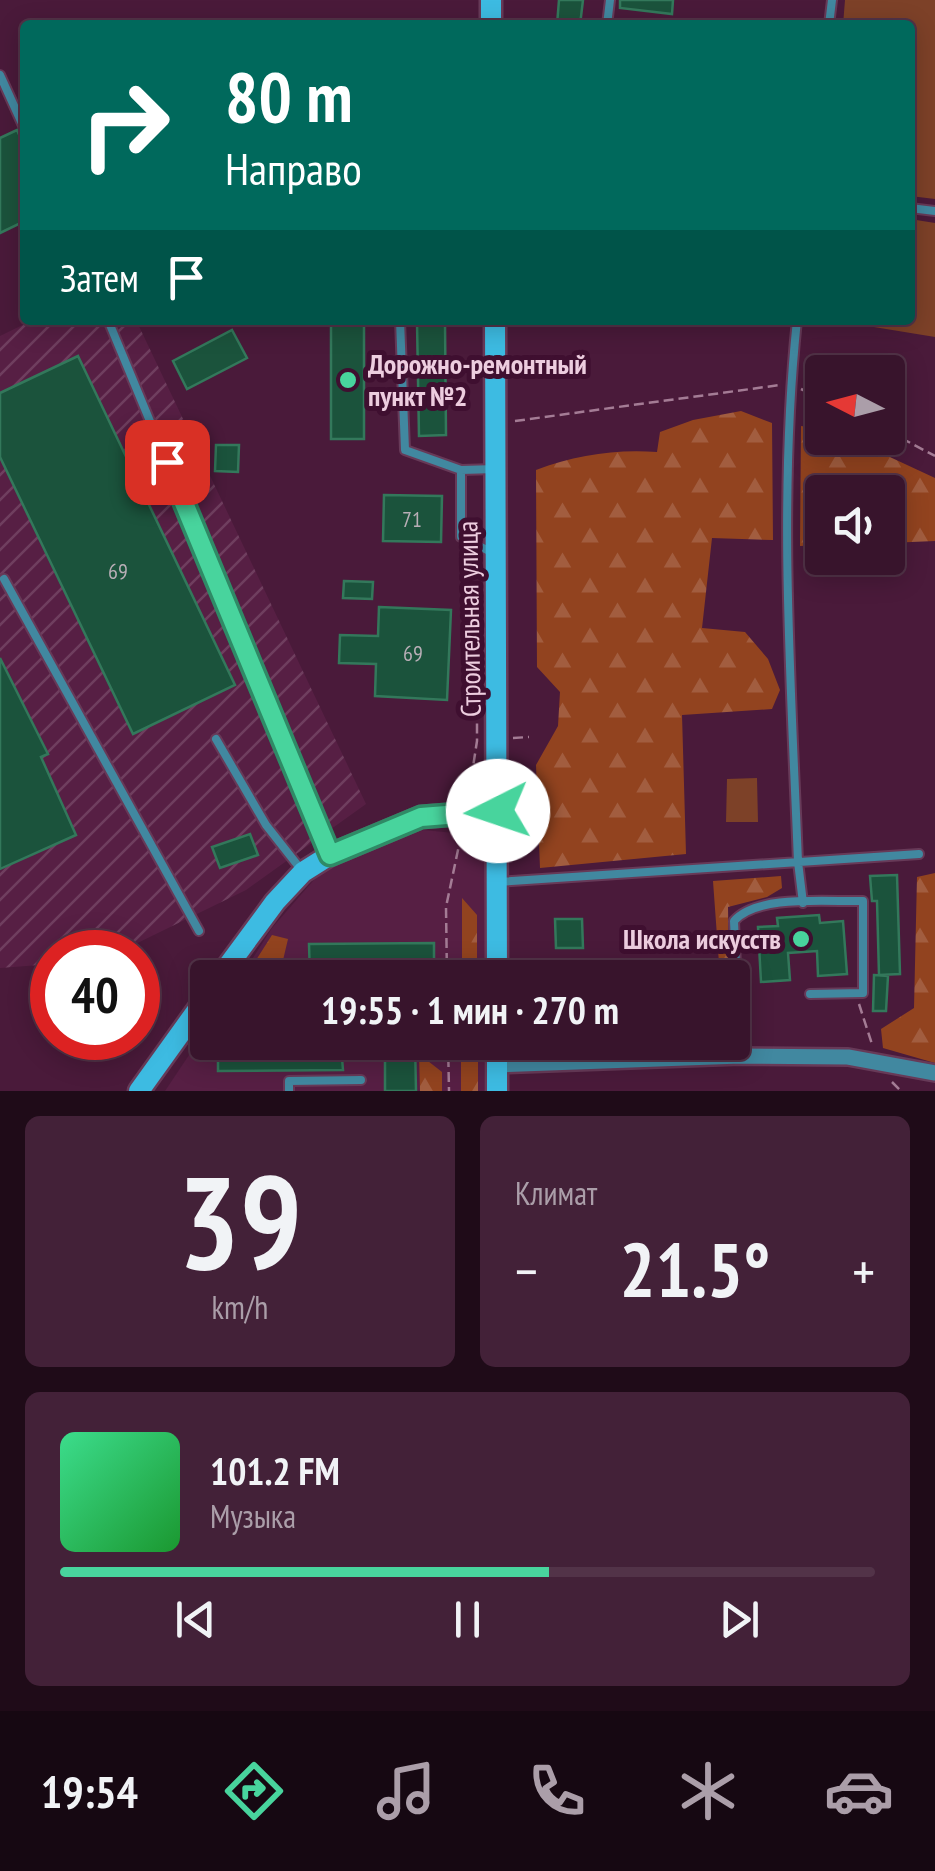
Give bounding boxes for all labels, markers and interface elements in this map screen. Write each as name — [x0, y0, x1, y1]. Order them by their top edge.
text: 80 m — [225, 51, 353, 141]
icon: right — [60, 60, 190, 190]
text: Направо — [225, 139, 362, 197]
icon: arrive — [159, 250, 214, 305]
text: Затем — [60, 253, 139, 302]
place label: Дорожно-ремонтный пункт №2 — [368, 345, 587, 414]
north arrow — [805, 355, 905, 455]
map controls — [805, 355, 905, 575]
marker: Дорожно-ремонтный пункт №2 — [337, 369, 359, 391]
pin — [125, 420, 210, 505]
icon: arrive — [140, 435, 195, 490]
button: sound — [805, 475, 905, 575]
house number: 71 — [402, 505, 422, 533]
street label: Строительная улица — [448, 521, 489, 717]
house number: 69 — [108, 557, 128, 585]
house number: 69 — [403, 639, 423, 667]
position arrow — [446, 759, 550, 863]
place label: Школа искусств — [623, 920, 781, 957]
marker: Школа искусств — [790, 928, 812, 950]
speed limit sign: 40 — [30, 930, 160, 1060]
text: 19:55 · 1 мин · 270 m — [321, 985, 619, 1034]
text: 39 — [178, 1137, 302, 1305]
text: Климат — [515, 1172, 597, 1214]
text: 21.5° — [620, 1221, 770, 1318]
text: − — [515, 1235, 538, 1306]
text: + — [852, 1235, 875, 1306]
text: km/h — [212, 1286, 268, 1328]
text: 101.2 FM — [210, 1446, 340, 1495]
text: Музыка — [210, 1495, 296, 1537]
icon: previous — [168, 1592, 223, 1647]
icon: pause — [440, 1592, 495, 1647]
icon: next — [712, 1592, 767, 1647]
icon: directions — [219, 1756, 289, 1826]
icon: music — [371, 1756, 441, 1826]
icon: phone — [522, 1756, 592, 1826]
icon: climate — [673, 1756, 743, 1826]
icon: car — [824, 1756, 894, 1826]
text: 19:54 — [41, 1762, 138, 1820]

